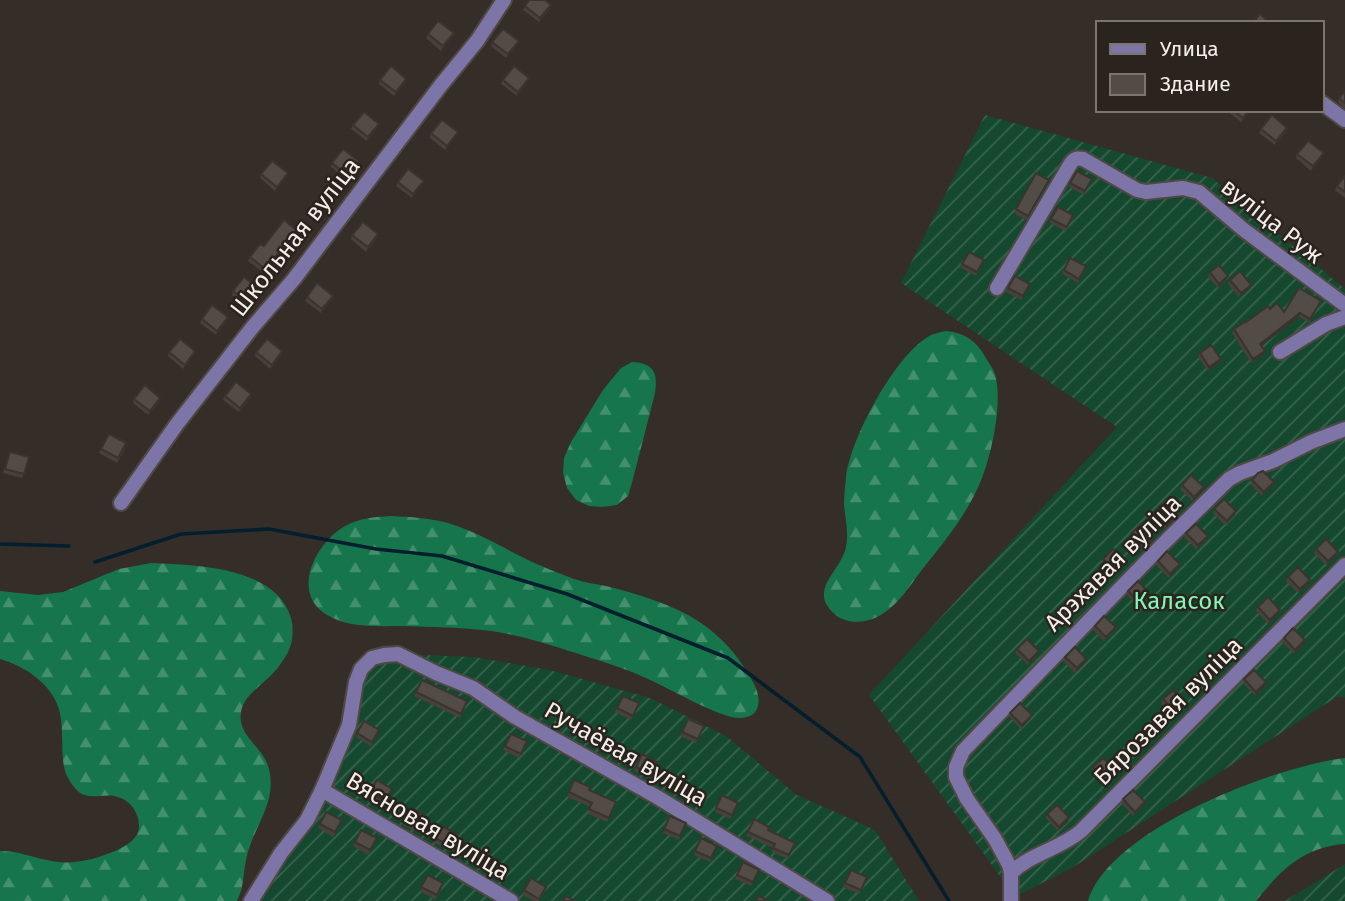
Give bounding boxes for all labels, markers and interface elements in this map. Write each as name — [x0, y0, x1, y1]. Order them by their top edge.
legend — [1096, 21, 1324, 112]
text: Улица — [1160, 36, 1219, 62]
text: Здание — [1160, 71, 1231, 97]
street label: Школьная вуліца — [224, 152, 366, 322]
street label: вуліца Руж — [1215, 173, 1329, 269]
street label: Арэхавая вуліца — [1039, 489, 1187, 637]
park label: Каласок — [1133, 587, 1225, 615]
street label: Бярозавая вуліца — [1088, 631, 1248, 791]
street label: Ручаёвая вуліца — [540, 696, 712, 812]
street label: Вясновая вуліца — [341, 766, 515, 886]

